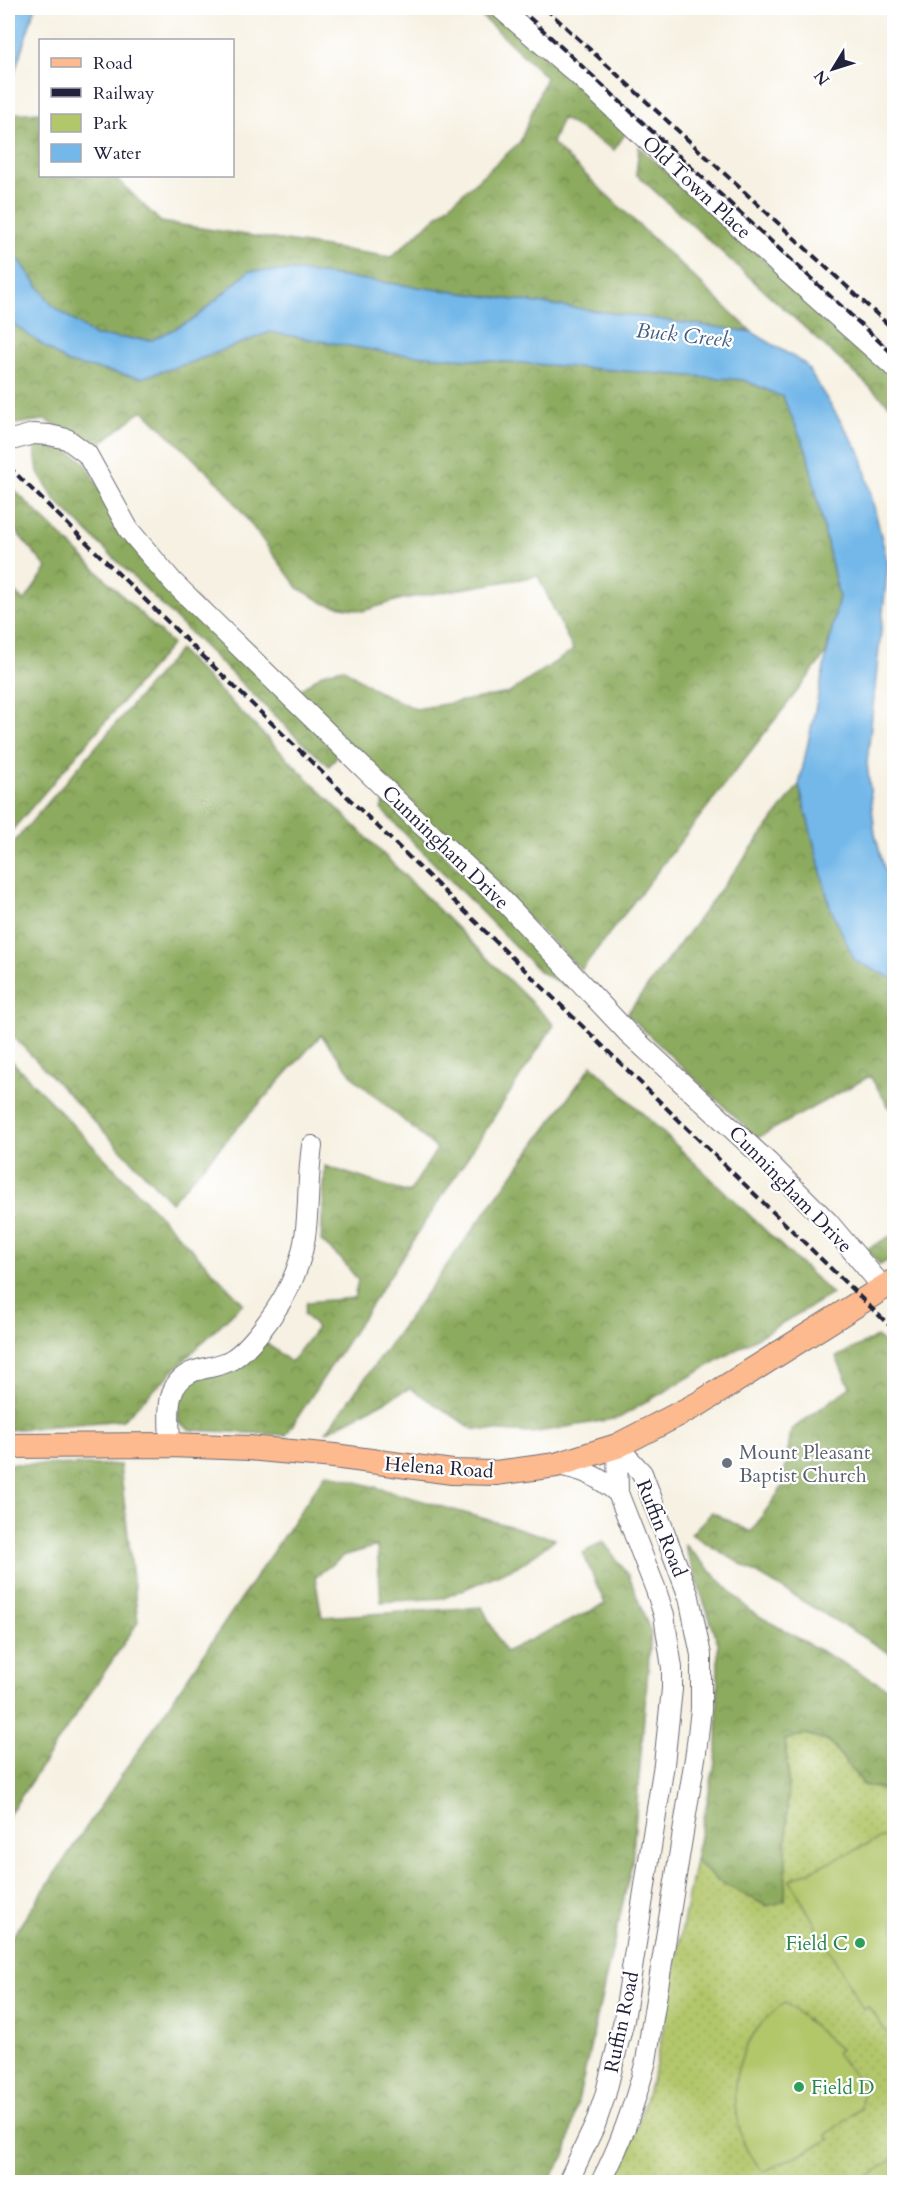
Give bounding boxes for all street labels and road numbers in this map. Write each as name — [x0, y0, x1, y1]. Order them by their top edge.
street label: Old Town Place — [636, 130, 757, 245]
street label: Cunningham Drive — [376, 779, 515, 915]
street label: Cunningham Drive — [723, 1120, 859, 1259]
street label: Helena Road — [384, 1450, 495, 1485]
street label: Ruffin Road — [630, 1475, 693, 1581]
street label: Ruffin Road — [598, 1969, 645, 2075]

